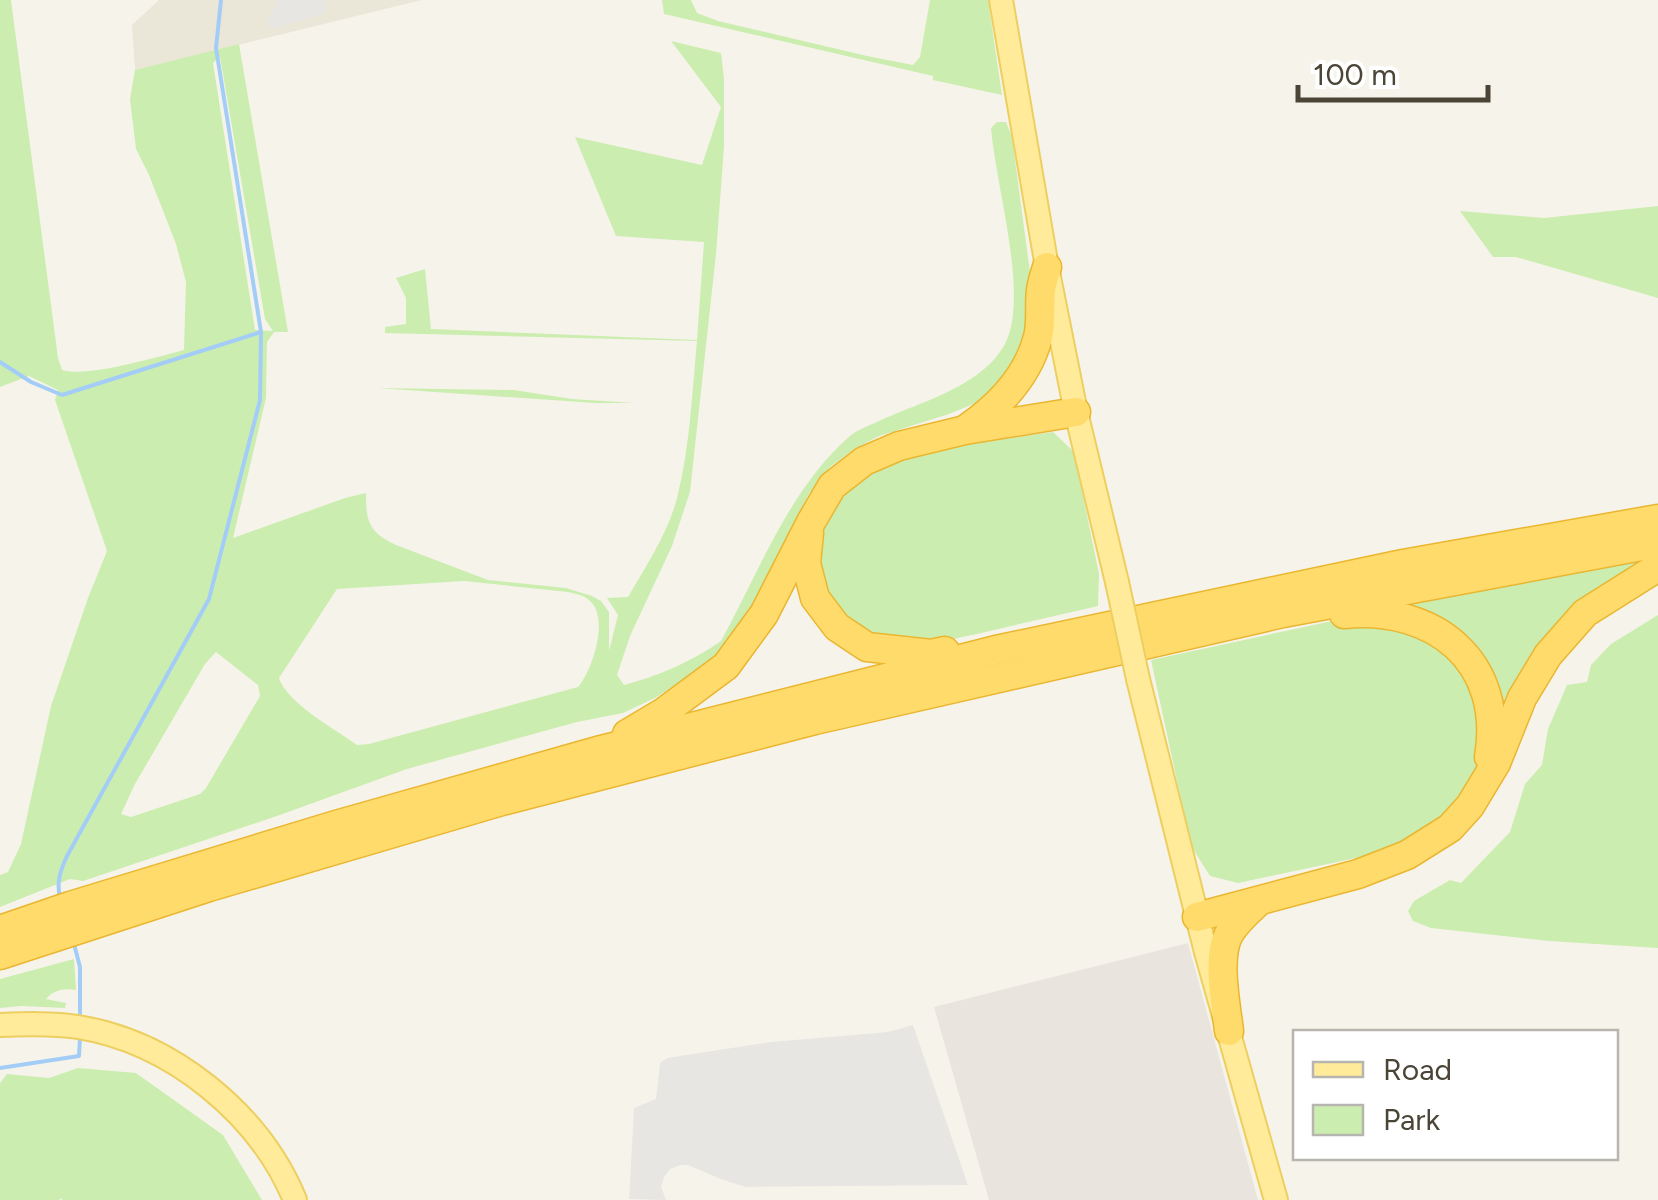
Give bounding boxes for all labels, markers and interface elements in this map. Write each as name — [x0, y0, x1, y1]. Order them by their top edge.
scale bar — [1298, 40, 1488, 102]
text: 100 m — [1313, 56, 1397, 93]
legend — [1293, 1030, 1618, 1160]
text: Road — [1383, 1051, 1452, 1088]
text: Park — [1383, 1101, 1441, 1138]

